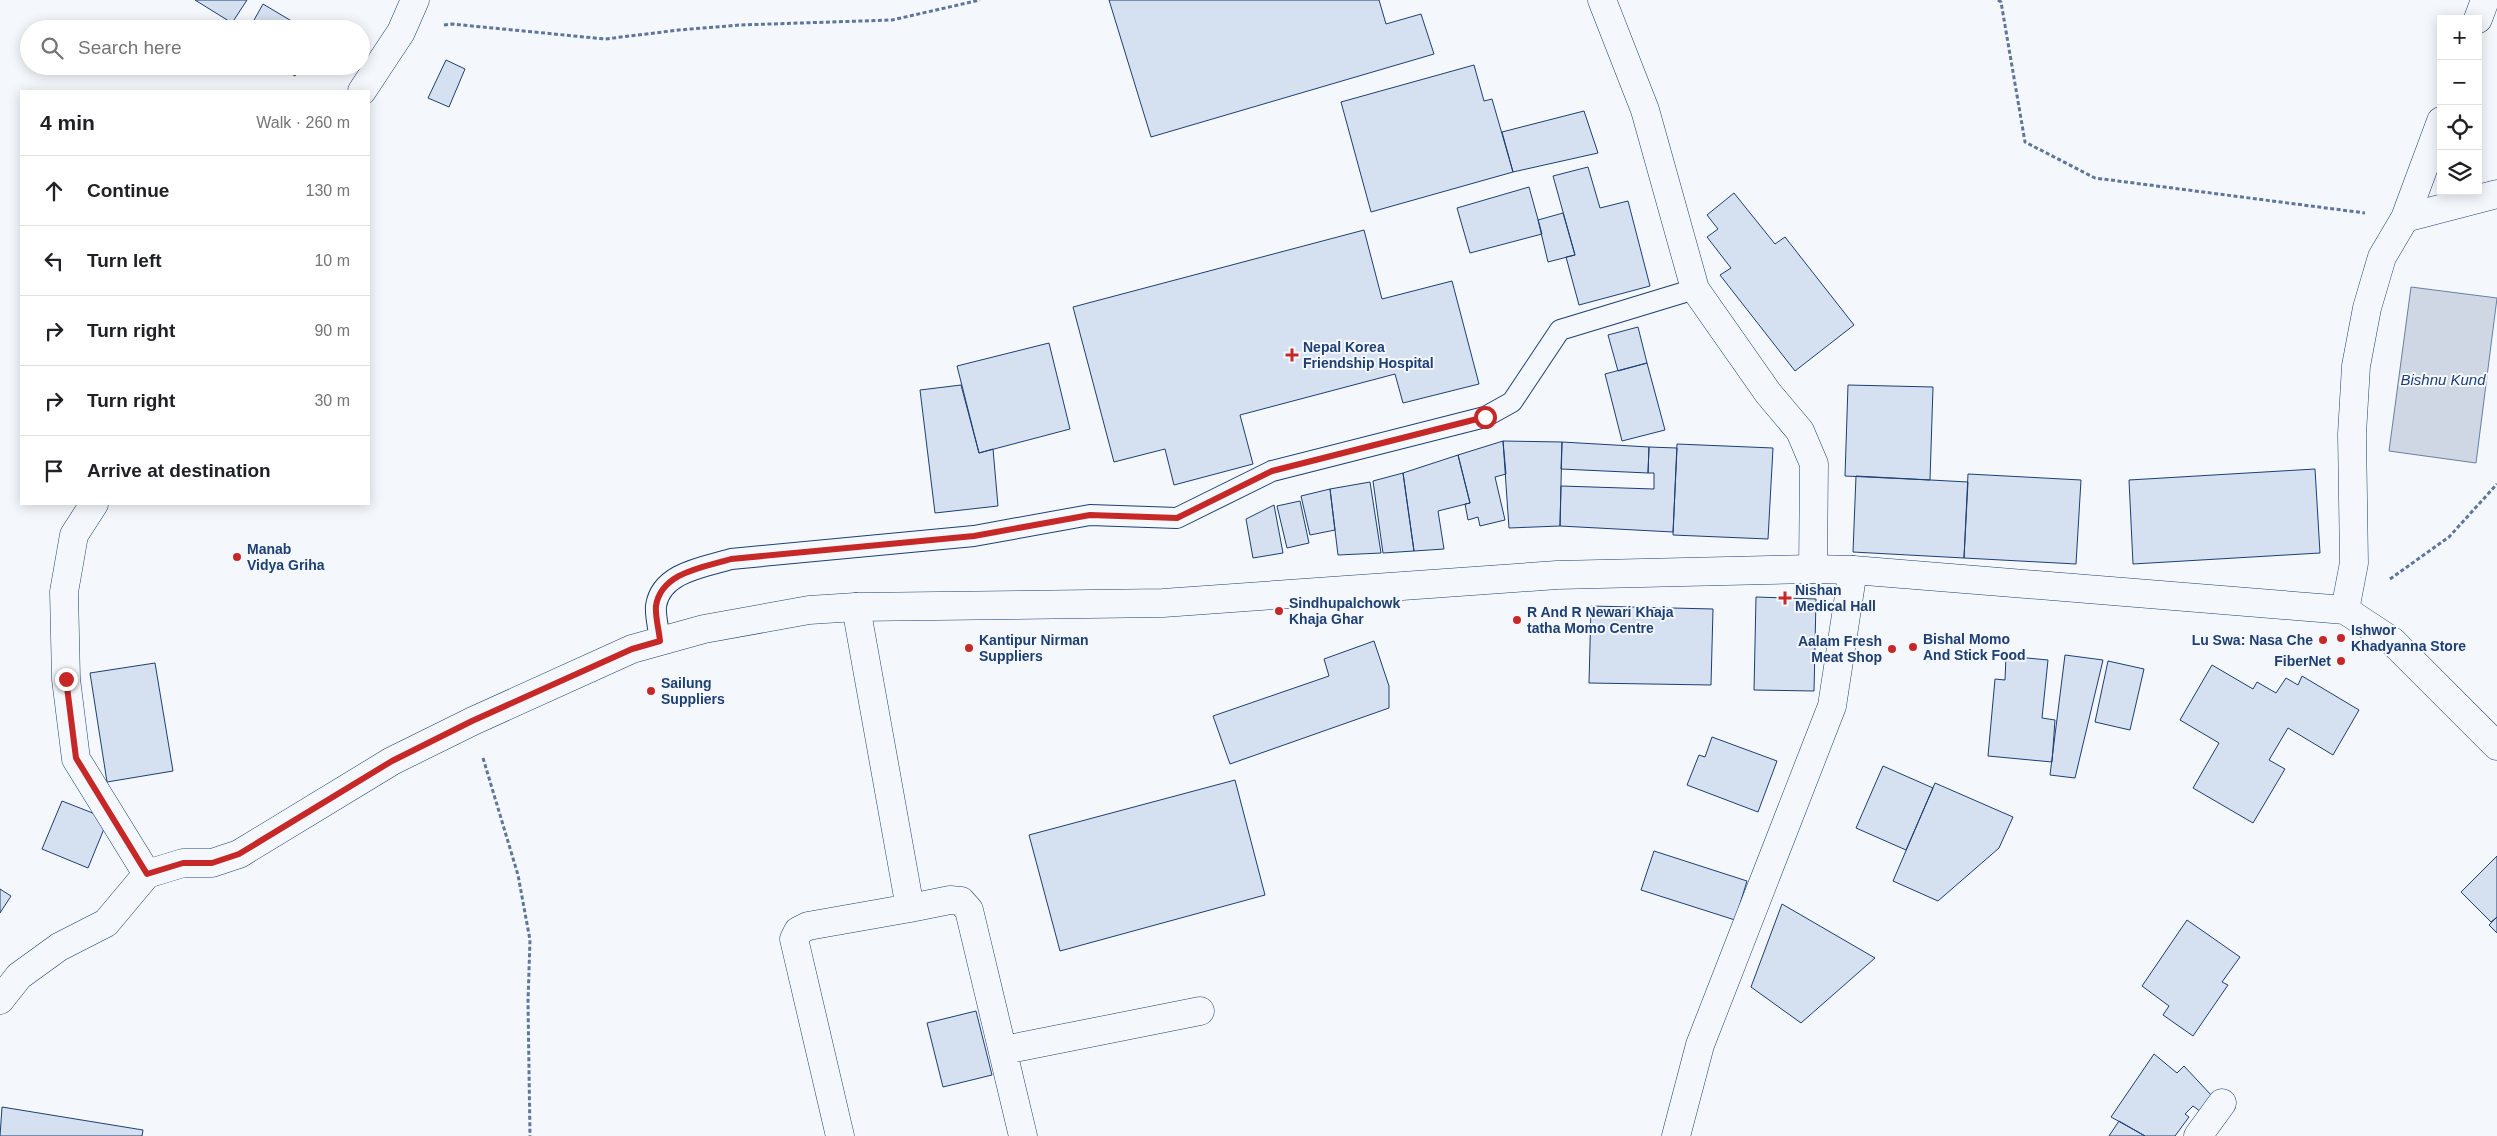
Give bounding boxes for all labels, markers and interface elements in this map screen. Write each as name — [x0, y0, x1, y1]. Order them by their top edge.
map controls — [2437, 15, 2482, 195]
button: + — [2437, 15, 2482, 60]
search box — [20, 20, 370, 75]
icon: search — [38, 34, 66, 62]
text: Search here — [78, 37, 182, 58]
button: − — [2437, 60, 2482, 105]
button: locate — [2437, 105, 2482, 150]
text: 4 min — [40, 111, 95, 134]
text: Walk · 260 m — [256, 114, 350, 131]
button: layers — [2437, 150, 2482, 195]
icon: ahead — [40, 177, 68, 205]
text: Continue — [87, 180, 169, 201]
text: 130 m — [306, 182, 350, 199]
icon: left — [40, 247, 68, 275]
text: Turn left — [87, 250, 162, 271]
text: 10 m — [314, 252, 350, 269]
icon: right — [40, 317, 68, 345]
text: Turn right — [87, 320, 175, 341]
text: 90 m — [314, 322, 350, 339]
place label: Nepal Korea Friendship Hospital — [1303, 339, 1434, 371]
marker: Nepal Korea Friendship Hospital — [1285, 348, 1299, 362]
water label: Bishnu Kund — [2400, 371, 2486, 388]
icon: right — [40, 387, 68, 415]
text: Turn right — [87, 390, 175, 411]
text: 30 m — [314, 392, 350, 409]
route start — [1474, 406, 1497, 429]
icon: arrive — [40, 457, 68, 485]
text: Arrive at destination — [87, 460, 271, 481]
place label: Manab Vidya Griha — [247, 541, 325, 573]
marker: Manab Vidya Griha — [231, 551, 243, 563]
place label: Nishan Medical Hall — [1795, 582, 1876, 614]
marker: Nishan Medical Hall — [1779, 592, 1791, 604]
place label: Sindhupalchowk Khaja Ghar — [1289, 595, 1400, 627]
place label: R And R Newari Khaja tatha Momo Centre — [1527, 604, 1674, 636]
marker: Sindhupalchowk Khaja Ghar — [1273, 605, 1285, 617]
marker: R And R Newari Khaja tatha Momo Centre — [1511, 614, 1523, 626]
place label: Ishwor Khadyanna Store — [2351, 622, 2466, 654]
place label: Bishal Momo And Stick Food — [1923, 631, 2026, 663]
place label: Kantipur Nirman Suppliers — [979, 632, 1089, 664]
place label: Lu Swa: Nasa Che — [2192, 632, 2313, 648]
marker: Ishwor Khadyanna Store — [2335, 632, 2347, 644]
place label: Aalam Fresh Meat Shop — [1798, 633, 1882, 665]
marker: Lu Swa: Nasa Che — [2317, 634, 2329, 646]
marker: Bishal Momo And Stick Food — [1907, 641, 1919, 653]
marker: Kantipur Nirman Suppliers — [963, 642, 975, 654]
marker: Aalam Fresh Meat Shop — [1886, 643, 1898, 655]
place label: FiberNet — [2274, 653, 2331, 669]
marker: FiberNet — [2335, 655, 2347, 667]
route end — [55, 668, 78, 691]
place label: Sailung Suppliers — [661, 675, 725, 707]
marker: Sailung Suppliers — [645, 685, 657, 697]

